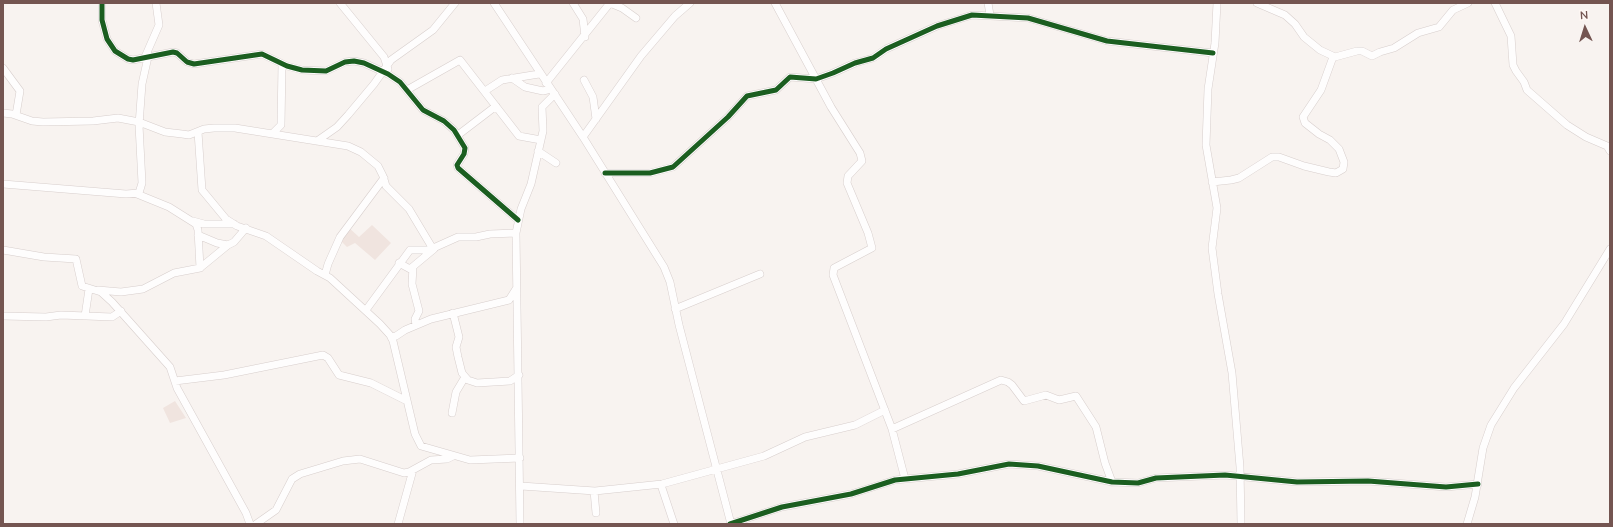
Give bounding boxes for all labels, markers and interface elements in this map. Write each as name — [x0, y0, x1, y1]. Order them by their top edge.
north arrow — [1565, 8, 1605, 48]
text: N — [1579, 8, 1589, 23]

